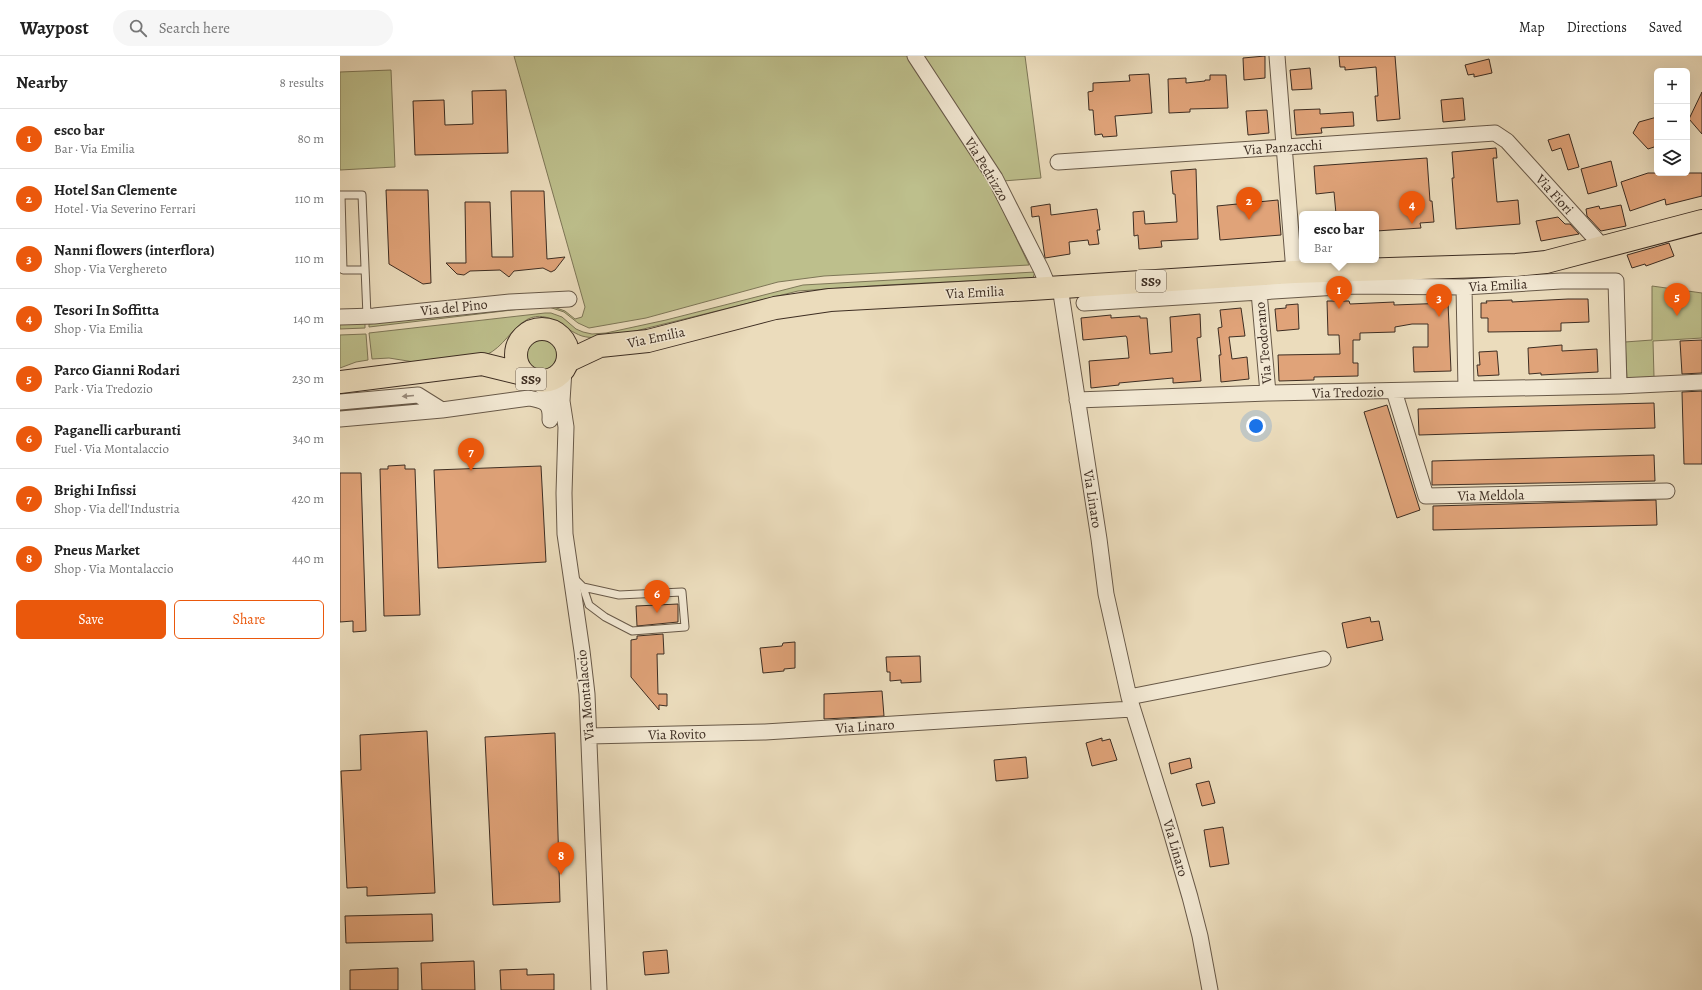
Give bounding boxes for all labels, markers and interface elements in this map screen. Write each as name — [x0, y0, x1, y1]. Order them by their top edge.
search box — [113, 10, 393, 46]
text: Waypost — [20, 15, 89, 41]
icon: search — [127, 17, 149, 39]
text: Search here — [159, 18, 230, 38]
text: Map — [1519, 18, 1545, 37]
text: Directions — [1567, 18, 1627, 37]
text: Saved — [1649, 18, 1682, 37]
map controls — [1654, 68, 1690, 176]
button: + — [1654, 68, 1690, 104]
text: Nearby — [16, 71, 67, 94]
text: 8 results — [280, 74, 324, 91]
button: − — [1654, 104, 1690, 140]
text: esco bar — [54, 120, 105, 140]
text: 1 — [27, 130, 31, 147]
text: 80 m — [297, 130, 324, 147]
street label: Via Pedrizzo — [960, 133, 1013, 205]
street label: Via Panzacchi — [1242, 135, 1323, 160]
text: Bar · Via Emilia — [54, 140, 135, 157]
button: layers — [1654, 140, 1690, 176]
street label: Via Fiori — [1531, 169, 1578, 219]
text: Hotel San Clemente — [54, 180, 177, 200]
pin: 2 — [1236, 187, 1262, 220]
text: 2 — [26, 190, 32, 207]
text: 110 m — [295, 190, 324, 207]
pin: 4 — [1399, 191, 1425, 224]
text: Hotel · Via Severino Ferrari — [54, 200, 196, 217]
popup — [1299, 211, 1379, 263]
text: esco bar — [1314, 219, 1364, 239]
text: Bar — [1314, 239, 1332, 256]
text: Nanni flowers (interflora) — [54, 240, 215, 260]
text: 3 — [26, 250, 32, 267]
text: 110 m — [295, 250, 324, 267]
text: Shop · Via Verghereto — [54, 260, 167, 277]
road number: SS9 — [1136, 270, 1166, 292]
street label: Via Emilia — [1467, 274, 1528, 297]
pin: 1 — [1326, 276, 1352, 309]
street label: Via Emilia — [944, 281, 1005, 304]
pin: 5 — [1664, 283, 1690, 316]
pin: 3 — [1426, 284, 1452, 317]
street label: Via del Pino — [419, 295, 489, 321]
text: Tesori In Soffitta — [54, 300, 159, 320]
street label: Via Teodorano — [1250, 301, 1277, 386]
text: 4 — [26, 310, 32, 327]
text: 140 m — [293, 310, 324, 327]
text: Shop · Via Emilia — [54, 320, 143, 337]
street label: Via Emilia — [625, 322, 687, 353]
text: Parco Gianni Rodari — [54, 360, 180, 380]
road number: SS9 — [516, 368, 546, 390]
text: 5 — [26, 370, 32, 387]
text: 230 m — [292, 370, 324, 387]
text: Park · Via Tredozio — [54, 380, 153, 397]
street label: Via Tredozio — [1311, 382, 1384, 403]
one-way arrow — [402, 392, 414, 399]
your location — [1246, 416, 1266, 436]
text: Paganelli carburanti — [54, 420, 181, 440]
text: 6 — [26, 430, 32, 447]
text: 340 m — [292, 430, 324, 447]
pin: 7 — [458, 438, 484, 471]
text: Fuel · Via Montalaccio — [54, 440, 169, 457]
street label: Via Linaro — [1078, 468, 1106, 530]
text: Brighi Infissi — [54, 480, 136, 500]
street label: Via Meldola — [1456, 485, 1525, 506]
text: 7 — [26, 490, 32, 507]
text: 420 m — [292, 490, 324, 507]
text: Shop · Via dell'Industria — [54, 500, 180, 517]
text: Pneus Market — [54, 540, 140, 560]
text: 8 — [26, 550, 32, 567]
text: 440 m — [292, 550, 324, 567]
text: Shop · Via Montalaccio — [54, 560, 173, 577]
pin: 6 — [644, 580, 670, 613]
button: Save — [16, 600, 166, 639]
button: Share — [174, 600, 324, 639]
street label: Via Montalaccio — [572, 649, 599, 742]
street label: Via Linaro — [834, 715, 895, 738]
street label: Via Rovito — [647, 724, 706, 745]
street label: Via Linaro — [1158, 816, 1193, 879]
pin: 8 — [548, 842, 574, 875]

